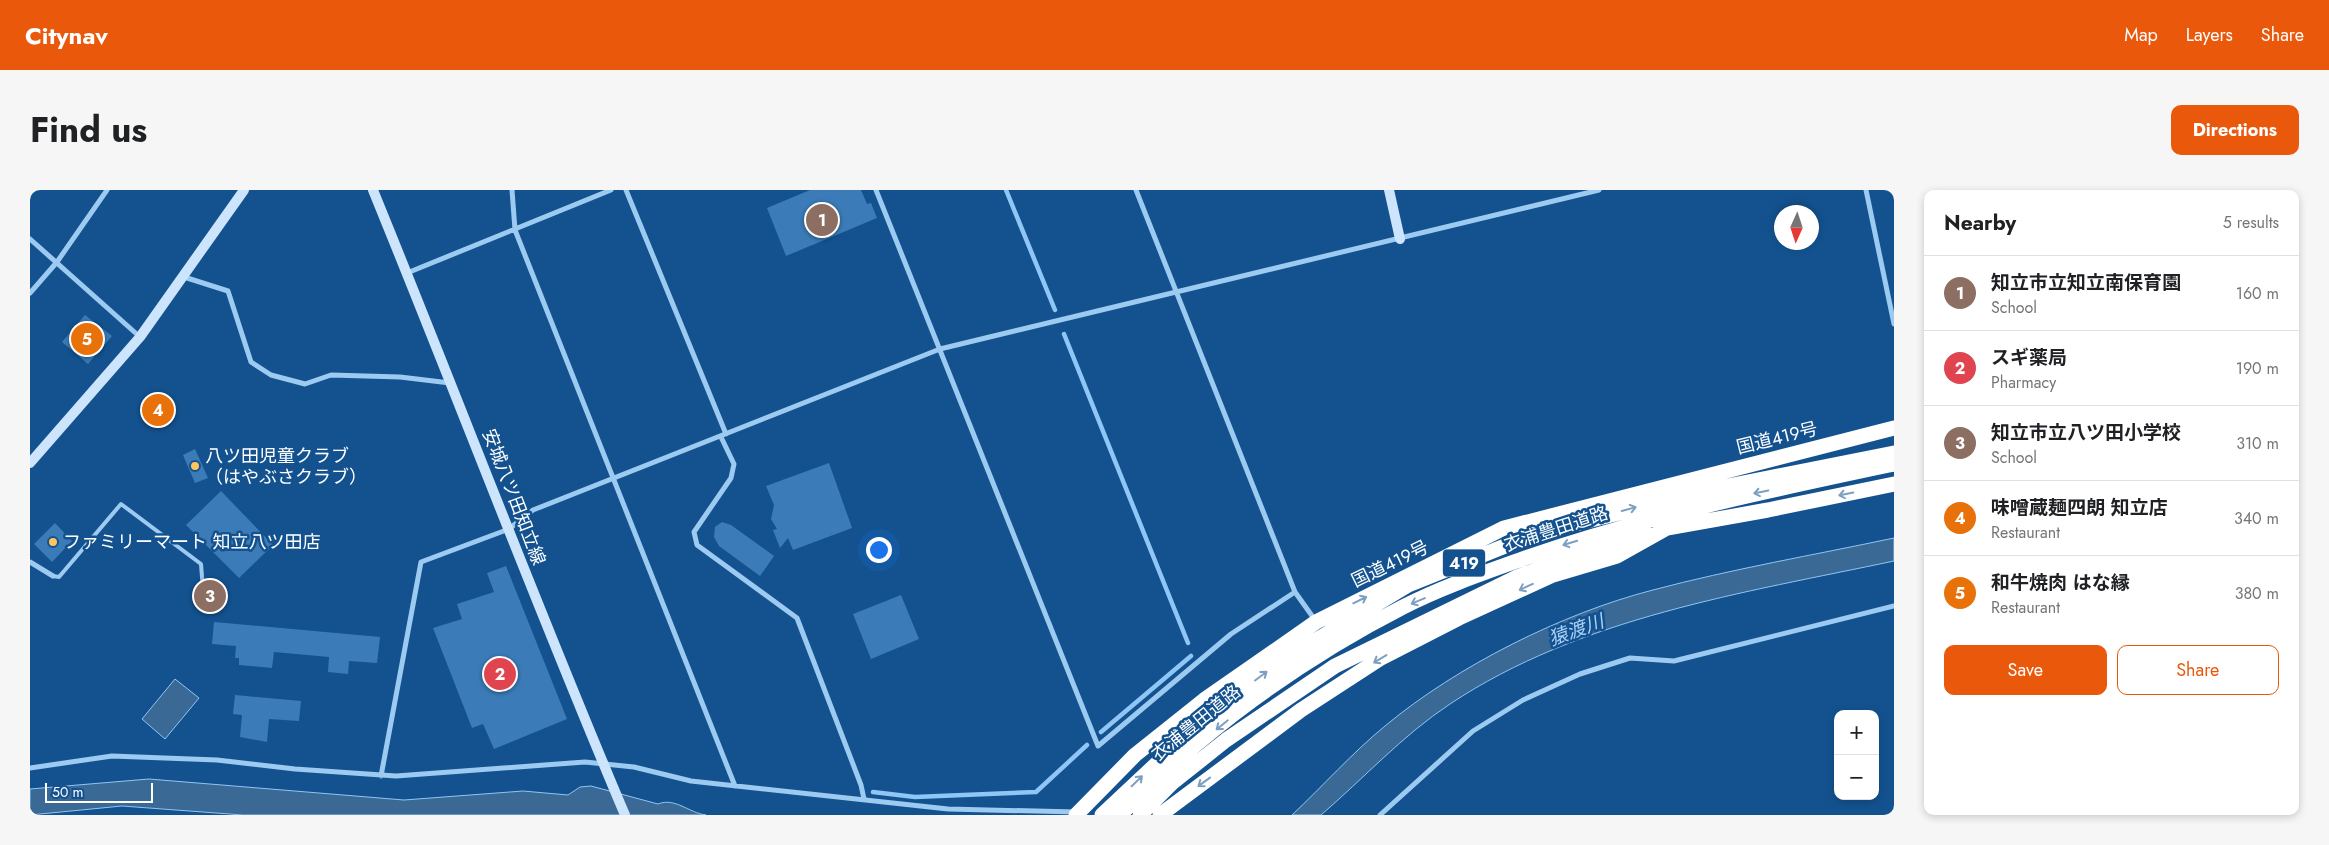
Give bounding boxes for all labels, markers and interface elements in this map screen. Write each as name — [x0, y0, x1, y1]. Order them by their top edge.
text: Citynav — [25, 18, 108, 53]
text: Map — [2124, 22, 2158, 48]
text: Layers — [2186, 22, 2233, 48]
text: Share — [2261, 22, 2304, 48]
text: Find us — [30, 105, 147, 155]
button: Directions — [2171, 105, 2299, 155]
pin: 1 — [806, 201, 838, 239]
north arrow — [1774, 205, 1819, 250]
text: Nearby — [1944, 208, 2016, 238]
text: 5 results — [2223, 211, 2279, 234]
text: 知立市立知立南保育園 — [1991, 269, 2181, 296]
text: 1 — [1956, 282, 1964, 305]
text: 160 m — [2236, 282, 2279, 305]
text: School — [1991, 296, 2037, 319]
pin: 5 — [71, 320, 103, 358]
text: スギ薬局 — [1991, 344, 2067, 371]
text: 2 — [1955, 357, 1965, 380]
text: 190 m — [2236, 357, 2279, 380]
text: Pharmacy — [1991, 371, 2056, 394]
pin: 4 — [142, 391, 174, 429]
street label: 国道419号 — [1734, 415, 1820, 461]
text: 知立市立八ツ田小学校 — [1991, 419, 2181, 446]
street label: 安城八ツ田知立線 — [476, 425, 552, 569]
text: 3 — [1955, 432, 1965, 455]
text: 310 m — [2236, 432, 2279, 455]
place label: 八ツ田児童クラブ （はやぶさクラブ） — [205, 443, 367, 490]
text: School — [1991, 446, 2037, 469]
marker: 八ツ田児童クラブ （はやぶさクラブ） — [189, 460, 201, 472]
one-way arrow — [1753, 488, 1769, 497]
one-way arrow — [1839, 490, 1855, 499]
text: 味噌蔵麺四朗 知立店 — [1991, 494, 2168, 521]
street label: 衣浦豊田道路 — [1501, 500, 1611, 558]
one-way arrow — [1621, 504, 1637, 514]
text: 4 — [1954, 507, 1966, 530]
text: 340 m — [2234, 507, 2279, 530]
text: Restaurant — [1991, 521, 2060, 544]
place label: ファミリーマート 知立八ツ田店 — [63, 529, 320, 555]
street label: 国道419号 — [1347, 534, 1433, 594]
marker: ファミリーマート 知立八ツ田店 — [47, 536, 59, 548]
your location — [866, 537, 892, 563]
one-way arrow — [1562, 539, 1578, 549]
road number: 419 — [1443, 549, 1485, 576]
text: 和牛焼肉 はな縁 — [1991, 569, 2130, 596]
pin: 3 — [194, 577, 226, 615]
text: 5 — [1955, 582, 1965, 605]
text: 380 m — [2235, 582, 2279, 605]
one-way arrow — [1519, 583, 1534, 592]
one-way arrow — [1352, 595, 1367, 605]
one-way arrow — [1411, 596, 1426, 606]
text: Restaurant — [1991, 596, 2060, 619]
water label: 猿渡川 — [1545, 607, 1609, 652]
button: Save — [1944, 645, 2107, 695]
button: Share — [2117, 645, 2279, 695]
one-way arrow — [1374, 654, 1388, 664]
pin: 2 — [484, 655, 516, 693]
one-way arrow — [1254, 671, 1267, 682]
street label: 衣浦豊田道路 — [1146, 679, 1246, 767]
map controls — [1834, 710, 1879, 800]
button: + — [1834, 710, 1879, 755]
one-way arrow — [1216, 719, 1229, 730]
button: − — [1834, 755, 1879, 800]
one-way arrow — [1131, 775, 1144, 787]
one-way arrow — [1198, 776, 1211, 787]
scale bar — [45, 780, 152, 803]
text: 50 m — [52, 782, 83, 802]

